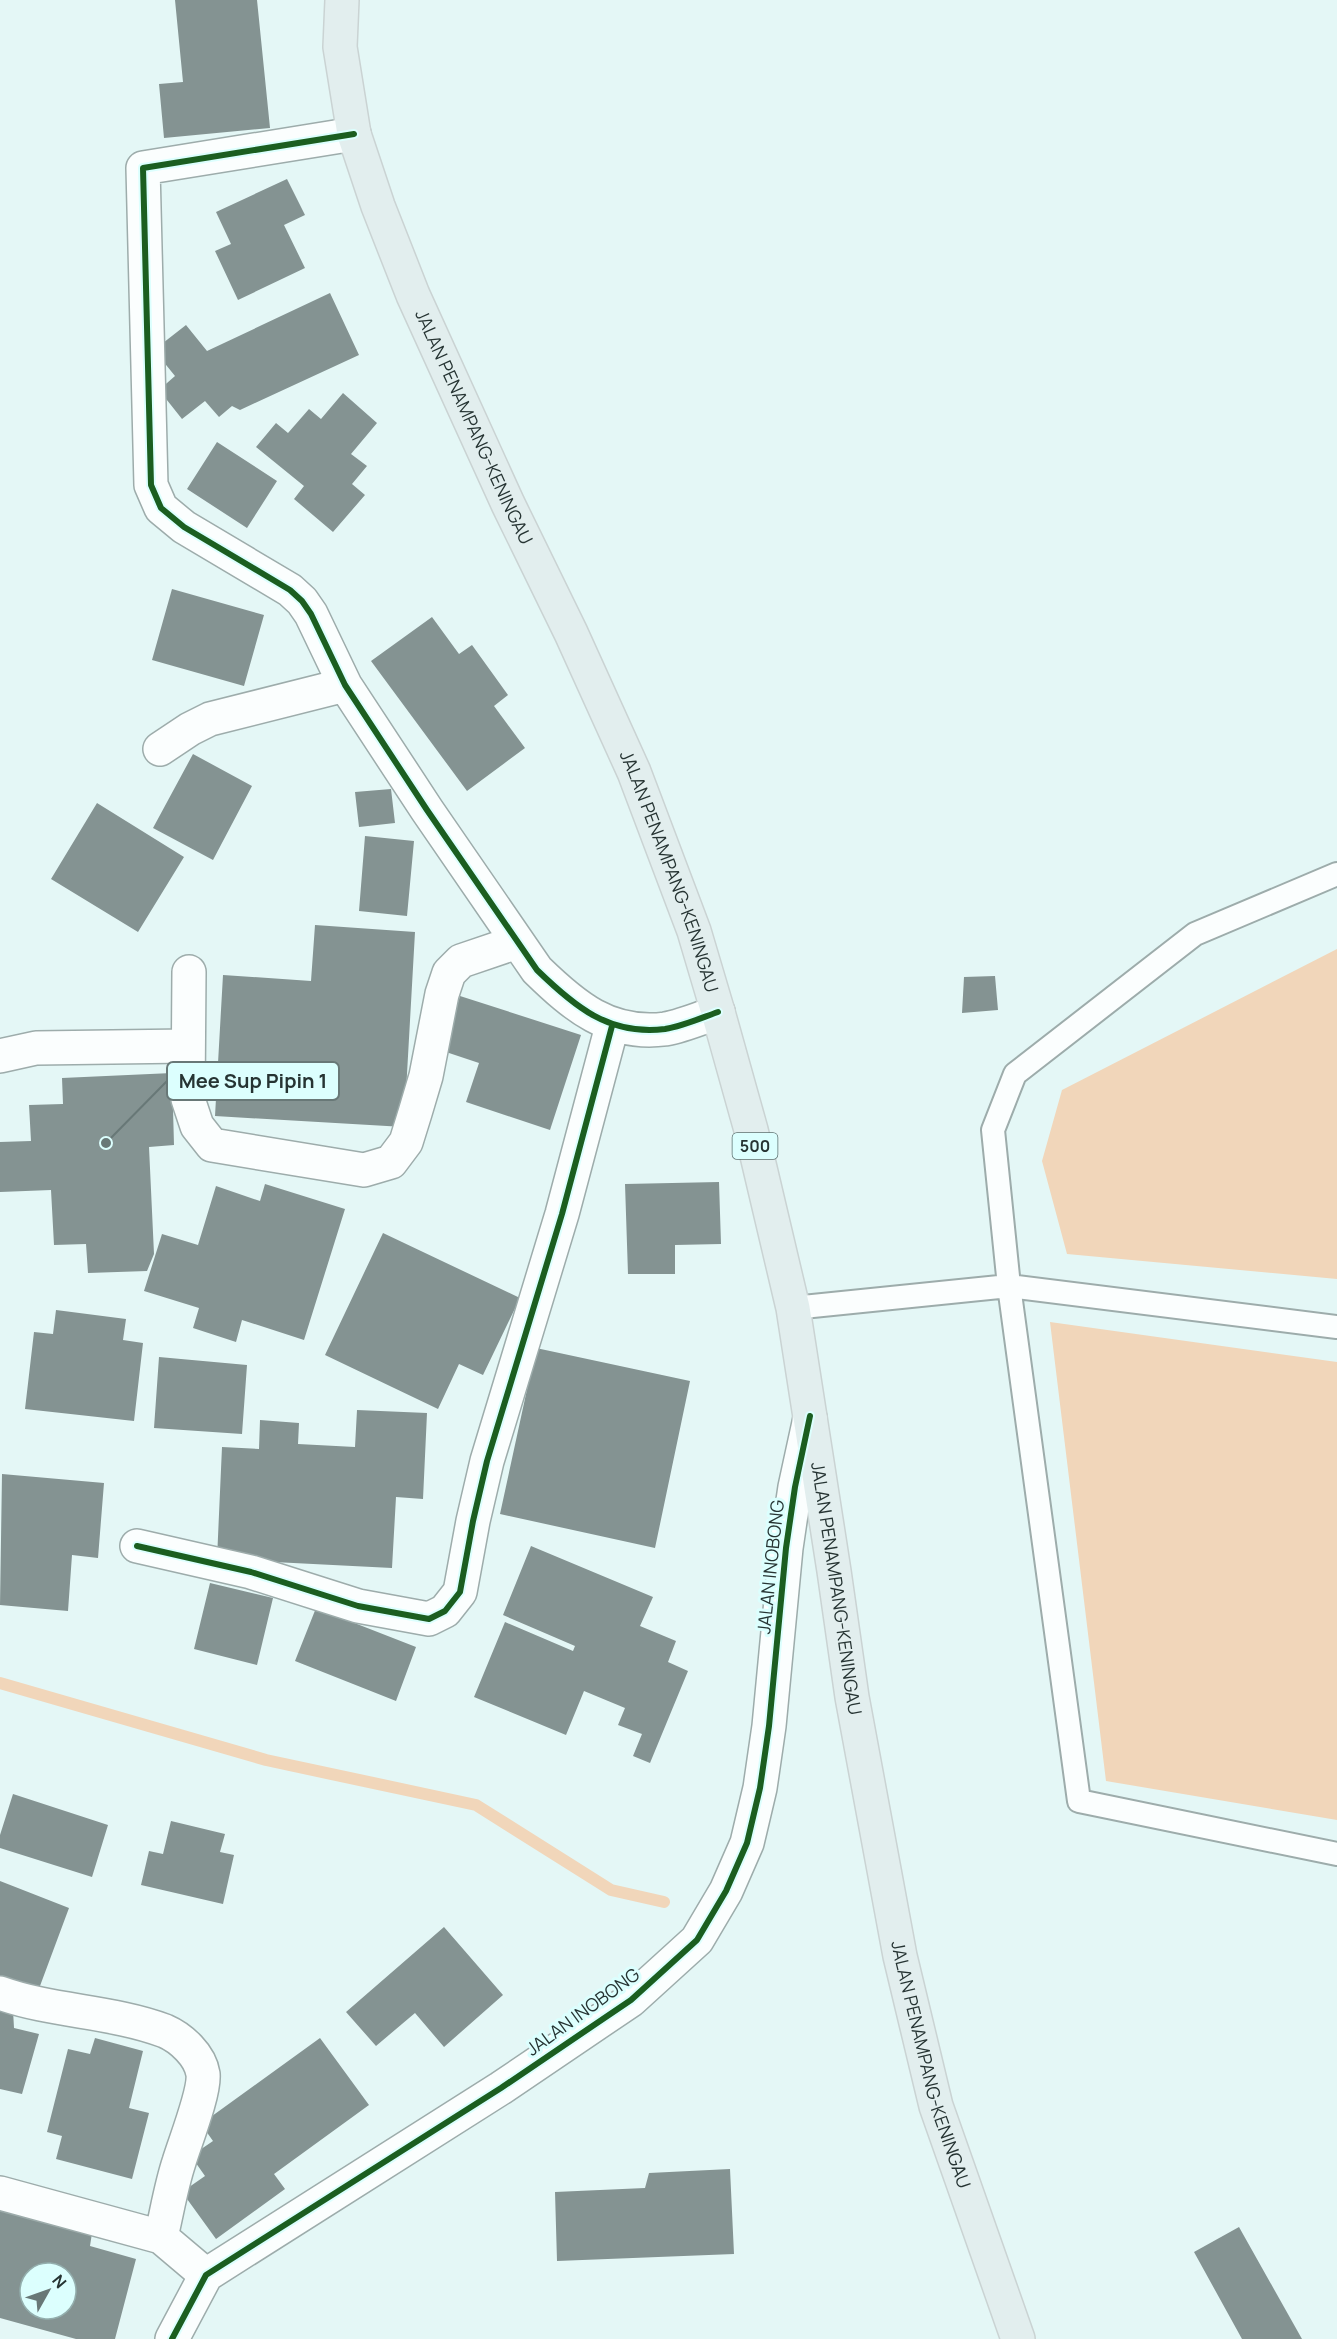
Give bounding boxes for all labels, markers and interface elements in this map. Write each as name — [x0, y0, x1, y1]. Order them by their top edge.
street label: JALAN PENAMPANG-KENINGAU — [410, 305, 539, 548]
street label: JALAN PENAMPANG-KENINGAU — [615, 746, 725, 995]
callout: Mee Sup Pipin 1 — [167, 1062, 339, 1100]
text: Mee Sup Pipin 1 — [179, 1067, 327, 1094]
road number: 500 — [732, 1133, 777, 1159]
street label: JALAN PENAMPANG-KENINGAU — [806, 1460, 868, 1717]
street label: JALAN INOBONG — [751, 1498, 789, 1635]
street label: JALAN PENAMPANG-KENINGAU — [886, 1939, 977, 2191]
street label: JALAN INOBONG — [521, 1962, 644, 2060]
north arrow — [18, 2261, 78, 2321]
text: N — [47, 2270, 72, 2293]

